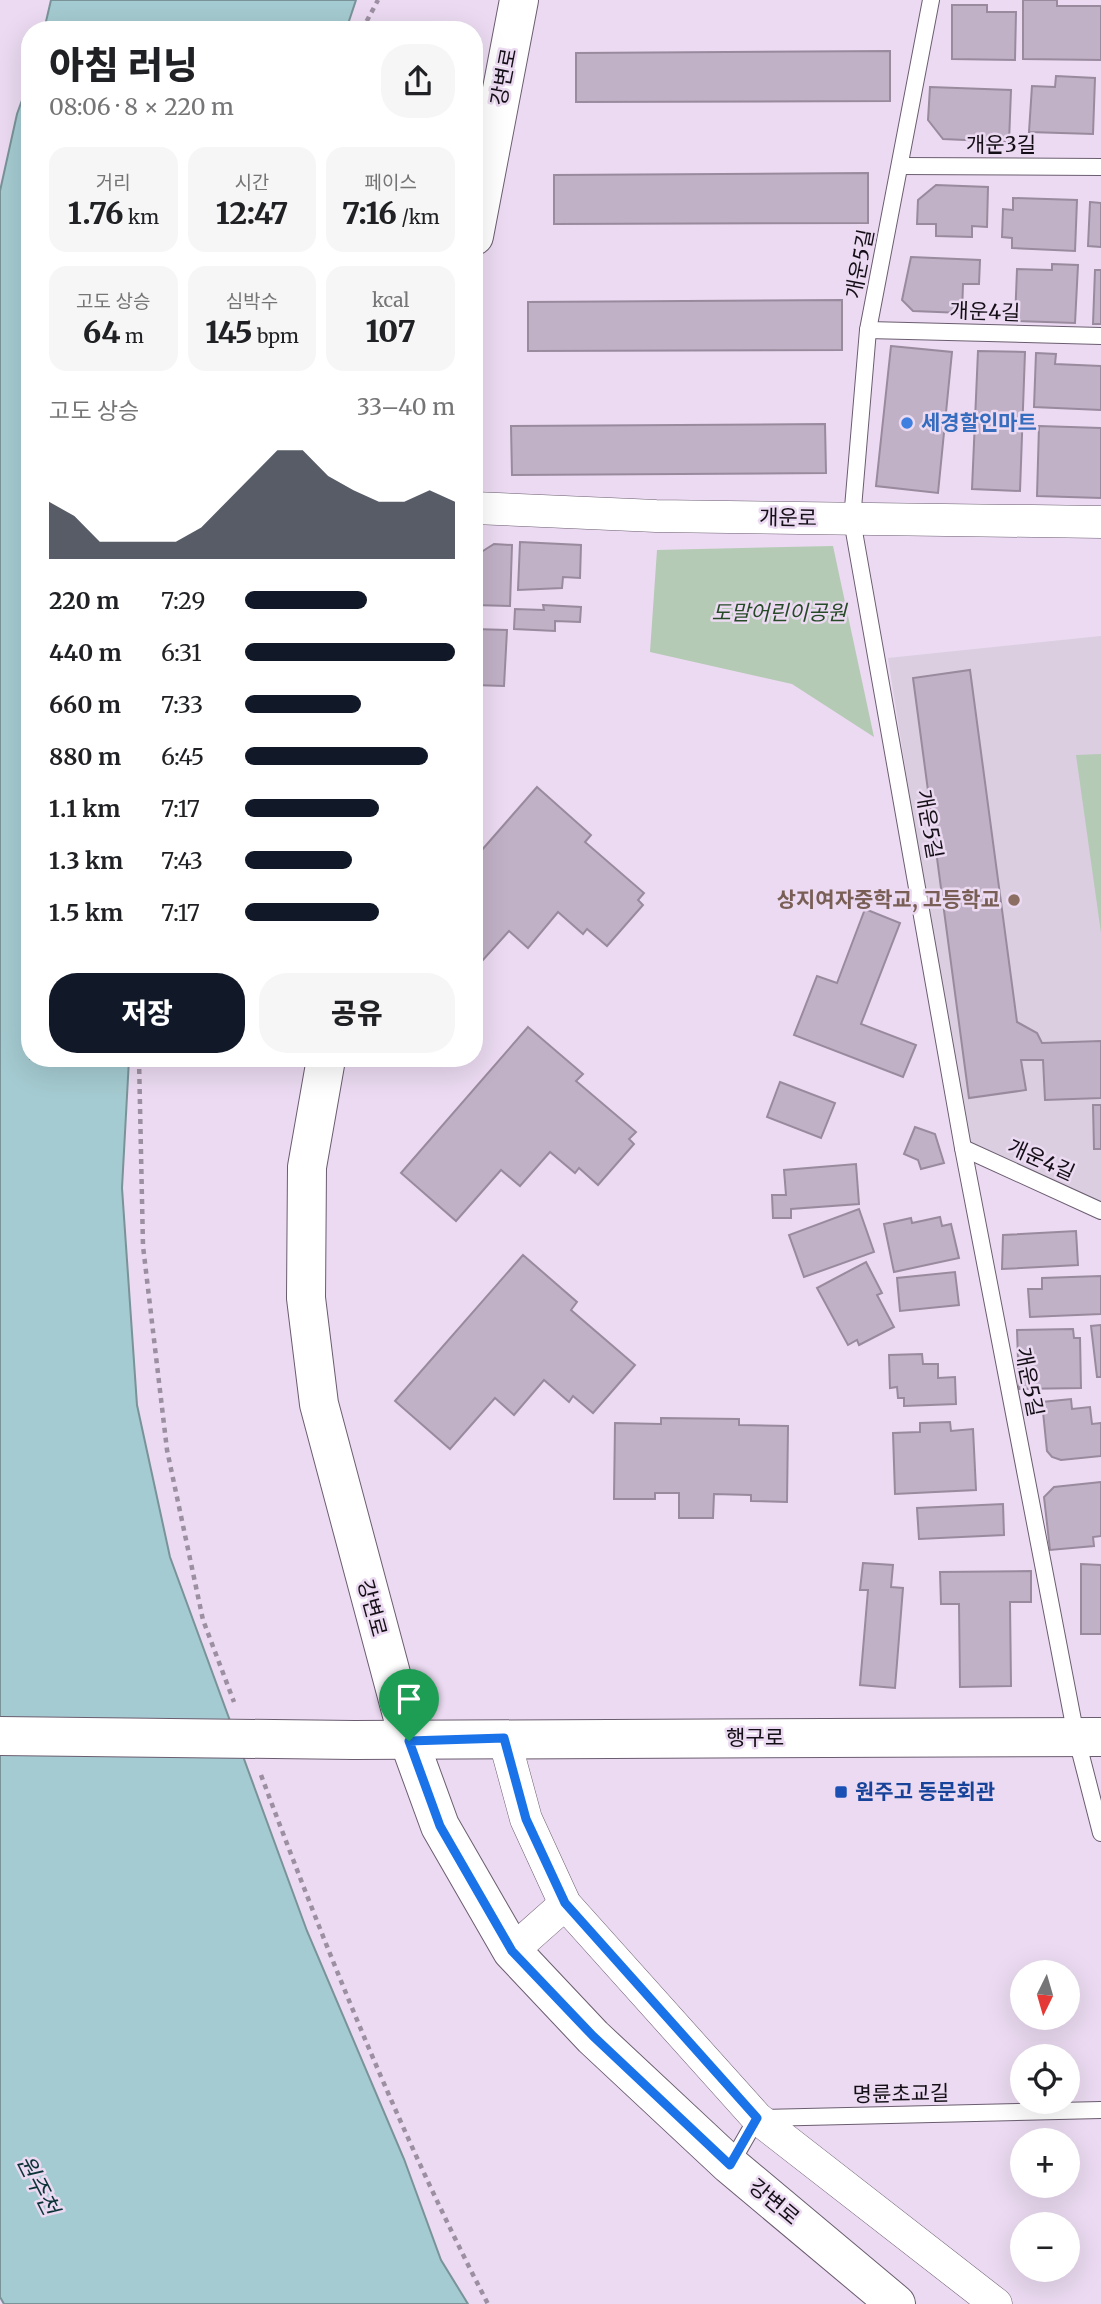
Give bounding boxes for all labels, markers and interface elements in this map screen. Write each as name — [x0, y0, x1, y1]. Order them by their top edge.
text: 아침 러닝 — [49, 42, 198, 89]
button: share — [381, 44, 455, 118]
street label: 강변로 — [485, 46, 522, 108]
text: 08:06 · 8 × 220 m — [49, 92, 234, 121]
street label: 개운3길 — [966, 131, 1036, 158]
text: 거리 — [96, 170, 131, 194]
text: 시간 — [235, 170, 269, 194]
text: 페이스 — [364, 170, 417, 194]
text: 1.76 — [68, 194, 124, 232]
text: 12:47 — [216, 194, 288, 232]
text: 7:16 — [342, 194, 397, 232]
text: km — [124, 205, 159, 229]
text: /km — [397, 205, 440, 229]
street label: 개운5길 — [840, 227, 879, 301]
text: kcal — [372, 288, 409, 312]
text: 고도 상승 — [76, 289, 151, 313]
text: 심박수 — [226, 289, 278, 313]
street label: 개운4길 — [949, 297, 1021, 326]
text: 107 — [366, 312, 416, 350]
text: 64 — [83, 313, 121, 351]
text: 145 — [205, 313, 252, 351]
text: m — [121, 324, 144, 348]
text: bpm — [252, 324, 299, 348]
text: 33–40 m — [357, 392, 455, 421]
text: 고도 상승 — [49, 396, 139, 425]
place label: 세경할인마트 — [921, 409, 1037, 436]
marker: 세경할인마트 — [899, 415, 915, 431]
street label: 개운로 — [759, 503, 817, 532]
text: 220 m — [49, 586, 119, 615]
text: 7:29 — [161, 586, 205, 615]
park label: 도말어린이공원 — [711, 599, 848, 626]
text: 440 m — [49, 638, 122, 667]
text: 6:31 — [161, 638, 202, 667]
text: 660 m — [49, 690, 121, 719]
text: 7:33 — [161, 690, 203, 719]
text: 880 m — [49, 742, 121, 771]
text: 6:45 — [161, 742, 204, 771]
street label: 개운5길 — [910, 787, 949, 861]
text: 1.1 km — [49, 794, 120, 823]
text: 7:17 — [161, 794, 200, 823]
text: 1.3 km — [49, 846, 123, 875]
text: 7:43 — [161, 846, 203, 875]
place label: 상지여자중학교, 고등학교 — [777, 886, 1000, 913]
marker: 상지여자중학교, 고등학교 — [1006, 892, 1022, 908]
text: 1.5 km — [49, 898, 123, 927]
text: 7:17 — [161, 898, 200, 927]
button: 저장 — [49, 973, 245, 1053]
button: 공유 — [259, 973, 455, 1053]
street label: 개운4길 — [1003, 1133, 1079, 1186]
street label: 개운5길 — [1010, 1345, 1049, 1419]
street label: 강변로 — [352, 1576, 393, 1639]
pin — [379, 1669, 439, 1741]
icon: arrive — [390, 1680, 428, 1718]
street label: 행구로 — [726, 1724, 784, 1751]
place label: 원주고 동문회관 — [855, 1778, 995, 1805]
marker: 원주고 동문회관 — [833, 1784, 849, 1800]
north arrow — [1010, 1960, 1080, 2030]
map controls — [1010, 1960, 1080, 2282]
button: locate — [1010, 2044, 1080, 2114]
street label: 명륜초교길 — [852, 2079, 950, 2108]
button: + — [1010, 2128, 1080, 2198]
water label: 원주천 — [11, 2150, 67, 2222]
street label: 강변로 — [743, 2173, 805, 2231]
button: − — [1010, 2212, 1080, 2282]

